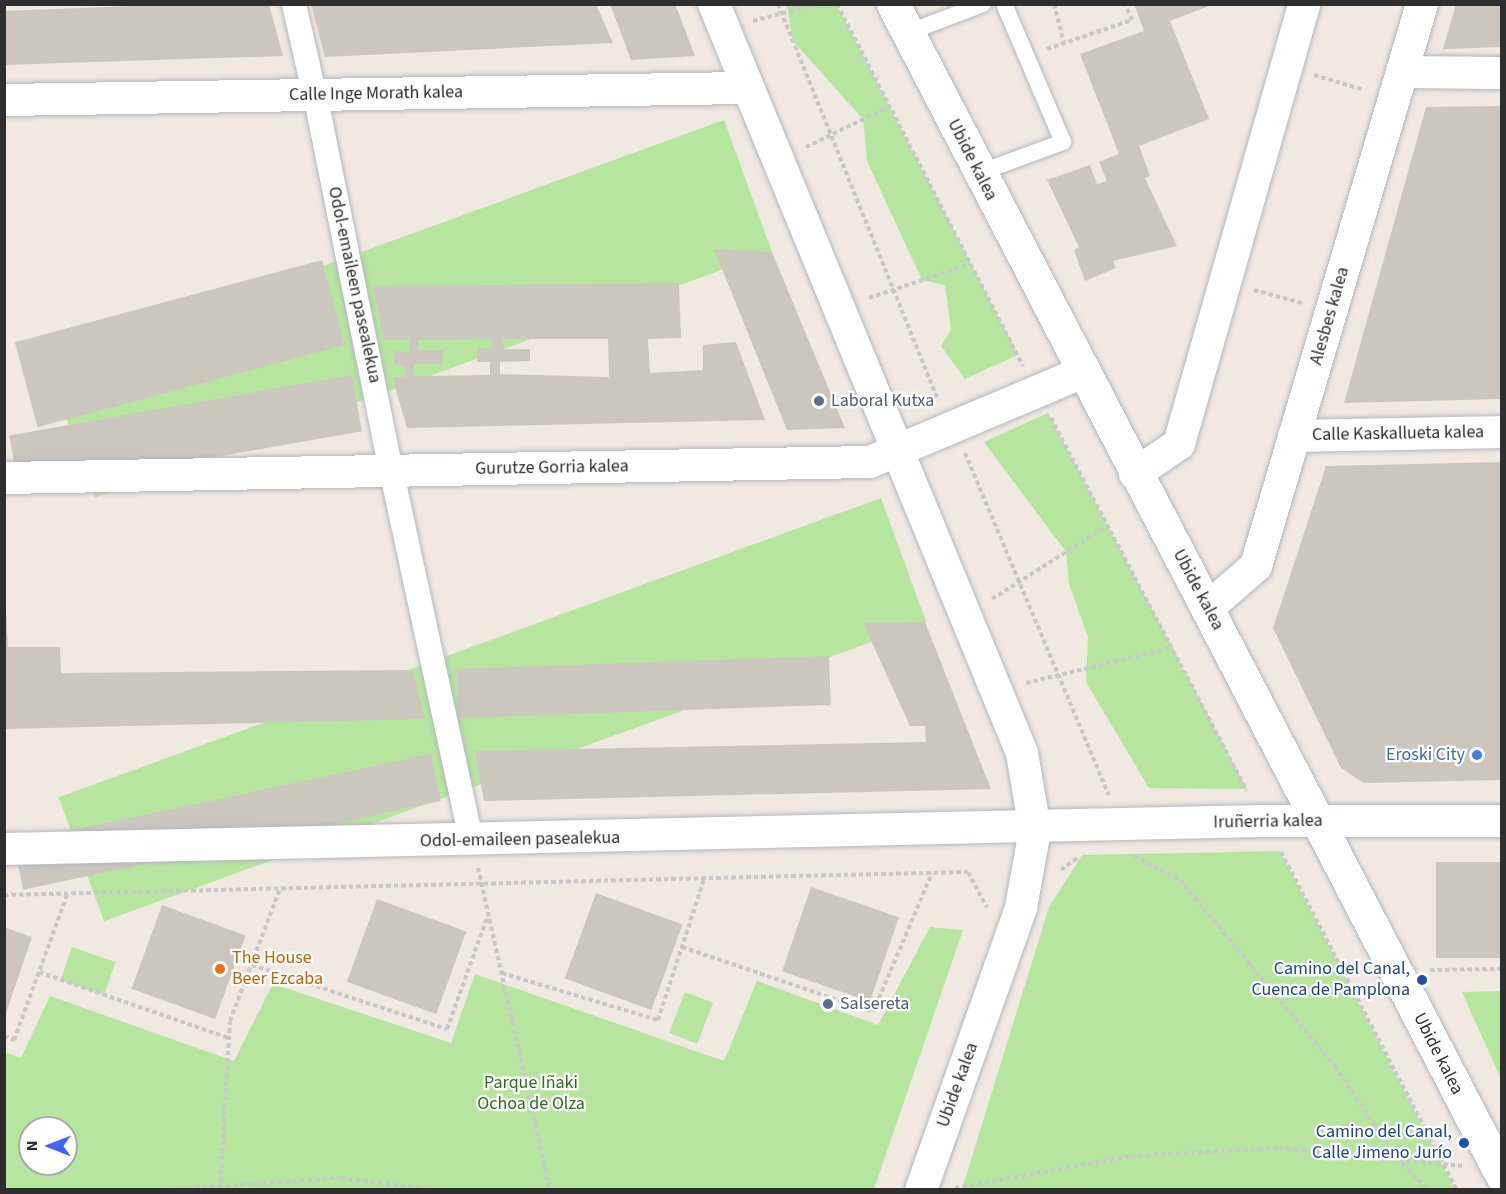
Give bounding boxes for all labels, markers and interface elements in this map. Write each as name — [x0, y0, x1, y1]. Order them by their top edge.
street label: Calle Inge Morath kalea — [289, 82, 463, 106]
street label: Ubide kalea — [942, 116, 1002, 204]
street label: Odol-emaileen pasealekua — [323, 185, 385, 385]
street label: Alesbes kalea — [1306, 264, 1354, 368]
place label: Laboral Kutxa — [831, 390, 934, 412]
marker: Laboral Kutxa — [812, 394, 826, 408]
street label: Calle Kaskallueta kalea — [1312, 422, 1484, 446]
street label: Gurutze Gorria kalea — [475, 456, 629, 480]
street label: Ubide kalea — [1168, 546, 1228, 634]
place label: Eroski City — [1386, 744, 1465, 766]
marker: Eroski City — [1470, 748, 1484, 762]
street label: Iruñerria kalea — [1213, 810, 1323, 834]
street label: Odol-emaileen pasealekua — [420, 827, 620, 853]
place label: The House Beer Ezcaba — [232, 948, 323, 990]
place label: Camino del Canal, Cuenca de Pamplona — [1251, 959, 1410, 1002]
marker: The House Beer Ezcaba — [213, 962, 227, 976]
marker: Camino del Canal, Cuenca de Pamplona — [1415, 973, 1429, 987]
place label: Salsereta — [840, 993, 909, 1015]
marker: Salsereta — [821, 997, 835, 1011]
street label: Ubide kalea — [1408, 1010, 1468, 1098]
street label: Ubide kalea — [933, 1040, 983, 1130]
park label: Parque Iñaki Ochoa de Olza — [477, 1073, 585, 1116]
north arrow — [18, 1116, 78, 1176]
place label: Camino del Canal, Calle Jimeno Jurío — [1312, 1122, 1452, 1164]
marker: Camino del Canal, Calle Jimeno Jurío — [1457, 1136, 1471, 1150]
text: N — [21, 1141, 43, 1151]

